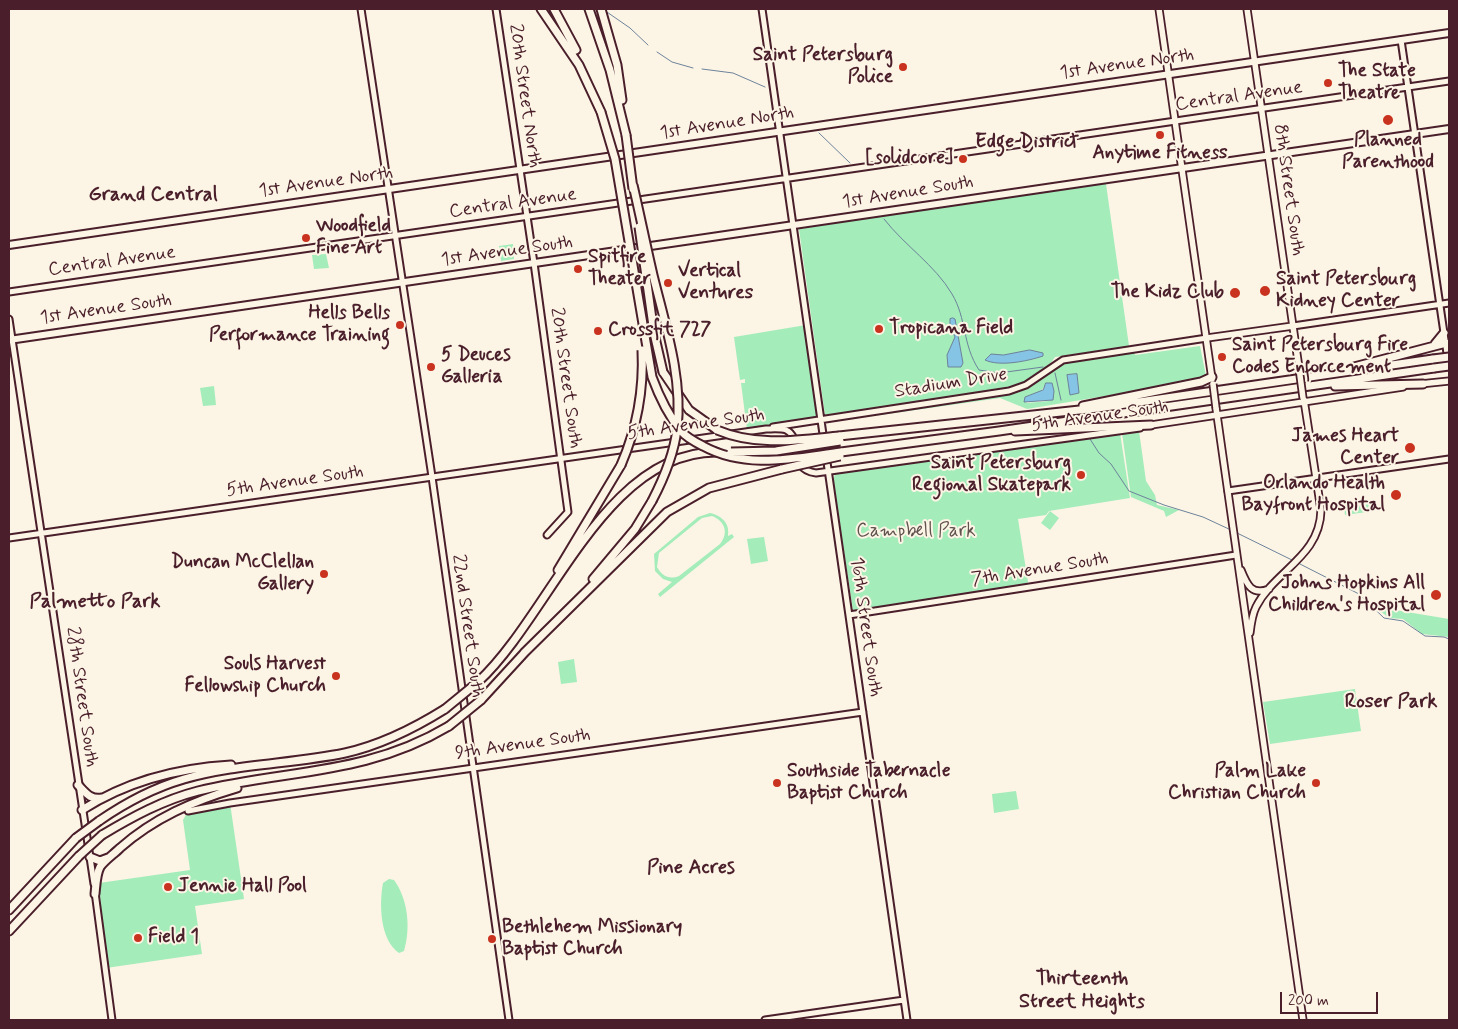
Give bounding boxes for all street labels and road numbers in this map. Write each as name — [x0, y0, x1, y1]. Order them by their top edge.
street label: 20th Street North — [503, 23, 545, 169]
street label: 1st Avenue North — [1058, 44, 1196, 86]
street label: Central Avenue — [1174, 77, 1304, 117]
street label: 1st Avenue North — [658, 102, 796, 146]
street label: 8th Street South — [1267, 123, 1309, 257]
street label: 1st Avenue North — [257, 162, 395, 204]
street label: 1st Avenue South — [841, 171, 975, 215]
street label: Central Avenue — [448, 184, 578, 224]
street label: 1st Avenue South — [440, 231, 574, 273]
street label: Central Avenue — [47, 242, 177, 282]
street label: 1st Avenue South — [39, 289, 173, 331]
street label: 20th Street South — [544, 306, 586, 450]
street label: Stadium Drive — [893, 364, 1009, 404]
street label: 5th Avenue South — [1030, 396, 1170, 438]
street label: 5th Avenue South — [626, 404, 766, 446]
street label: 5th Avenue South — [225, 461, 365, 503]
street label: 7th Avenue South — [970, 548, 1110, 592]
street label: 22nd Street South — [446, 553, 488, 699]
street label: 16th Street South — [844, 556, 886, 698]
street label: 28th Street South — [60, 625, 102, 769]
street label: 9th Avenue South — [454, 724, 592, 766]

